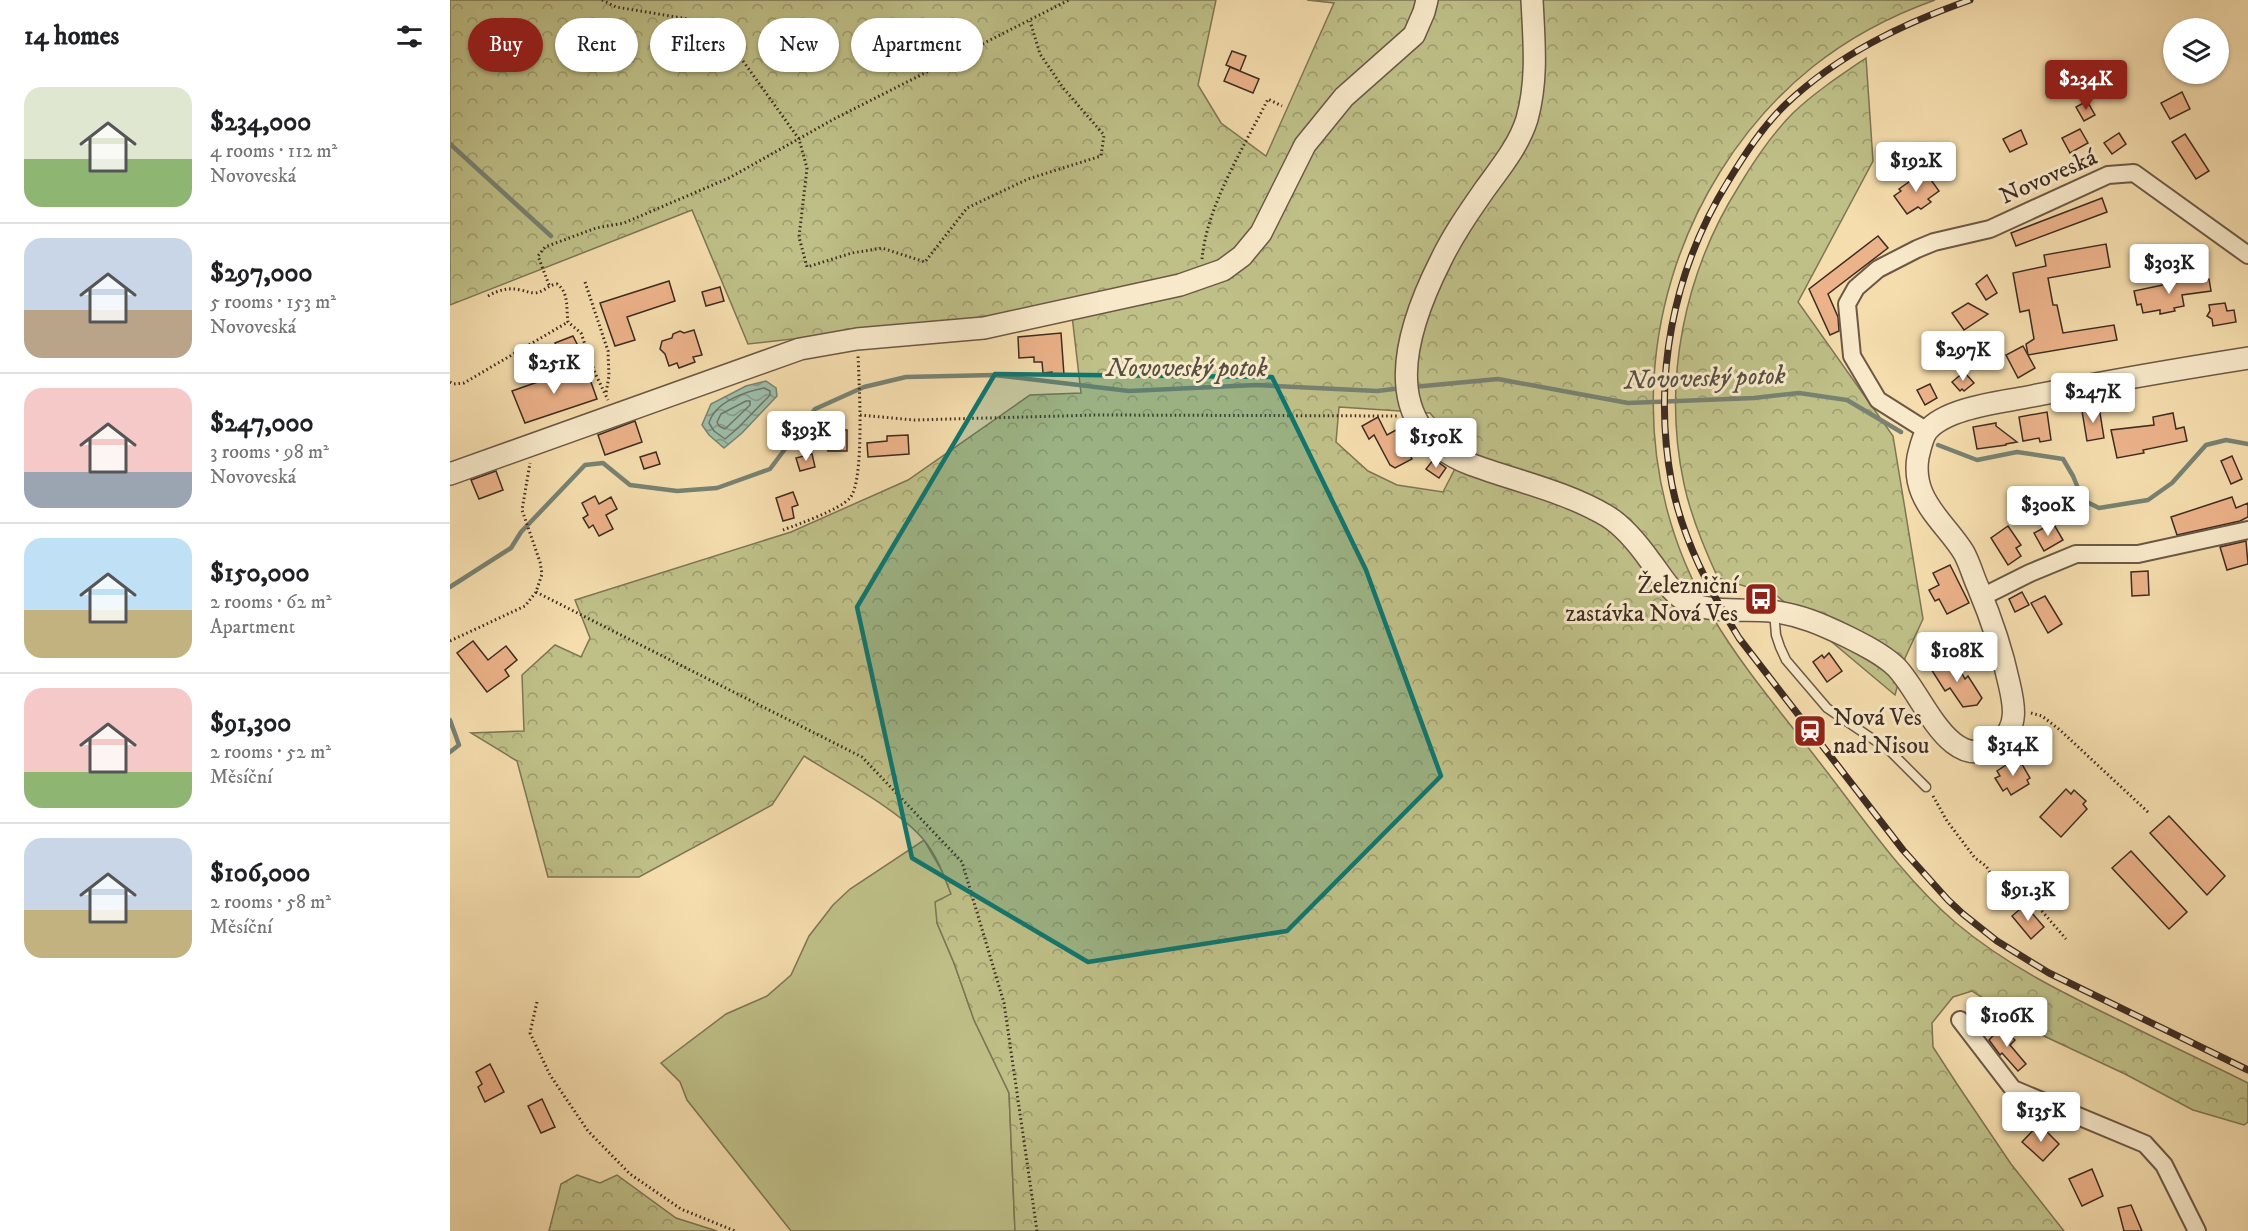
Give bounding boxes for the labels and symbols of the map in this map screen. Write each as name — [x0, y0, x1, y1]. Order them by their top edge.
pin: $234K — [2044, 60, 2128, 111]
pin: $192K — [1874, 142, 1958, 193]
street label: Novoveská — [1995, 142, 2103, 212]
pin: $303K — [2127, 244, 2211, 295]
pin: $297K — [1921, 331, 2005, 382]
pin: $251K — [512, 344, 596, 395]
water label: Novoveský potok — [1104, 352, 1268, 385]
water label: Novoveský potok — [1622, 359, 1786, 398]
pin: $247K — [2051, 373, 2135, 424]
pin: $393K — [764, 411, 848, 462]
pin: $150K — [1394, 418, 1478, 469]
pin: $300K — [2006, 486, 2090, 537]
place label: Železniční zastávka Nová Ves — [1566, 570, 1740, 629]
bus stop icon: Železniční zastávka Nová Ves — [1743, 581, 1779, 617]
pin: $108K — [1915, 632, 1999, 683]
place label: Nová Ves nad Nisou — [1833, 703, 1929, 761]
station icon: Nová Ves nad Nisou — [1792, 713, 1828, 749]
pin: $314K — [1971, 726, 2055, 777]
pin: $91.3K — [1979, 871, 2077, 922]
pin: $106K — [1965, 997, 2049, 1048]
pin: $135K — [1999, 1092, 2083, 1143]

